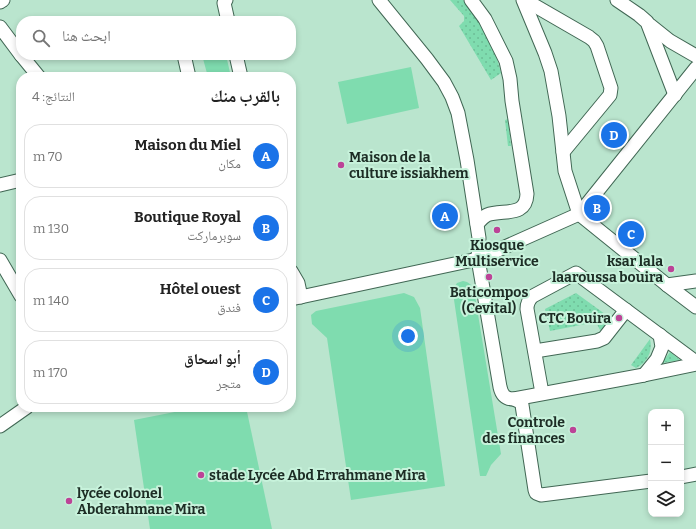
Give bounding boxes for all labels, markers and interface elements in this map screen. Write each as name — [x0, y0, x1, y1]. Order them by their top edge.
search box — [16, 16, 296, 60]
icon: search — [30, 27, 52, 49]
text: ابحث هنا — [62, 27, 111, 45]
text: بالقرب منك — [211, 86, 280, 107]
text: النتائج: 4 — [32, 89, 75, 104]
pin: D — [601, 120, 627, 150]
text: Maison du Miel — [135, 136, 241, 154]
text: 70 m — [33, 149, 63, 164]
text: A — [261, 149, 271, 164]
place label: Maison de la culture issiakhem — [349, 149, 469, 182]
text: مكان — [218, 156, 241, 171]
marker: Maison de la culture issiakhem — [336, 160, 346, 170]
pin: B — [584, 193, 610, 223]
pin: A — [432, 201, 458, 231]
text: Boutique Royal — [134, 208, 241, 226]
pin: C — [618, 219, 644, 249]
text: 130 m — [33, 221, 69, 236]
text: B — [262, 221, 270, 236]
marker: Kiosque Multiservice — [492, 225, 502, 235]
text: سوبرماركت — [187, 228, 241, 243]
place label: Kiosque Multiservice — [455, 237, 539, 270]
place label: ksar lala laaroussa bouira — [552, 253, 663, 286]
marker: ksar lala laaroussa bouira — [666, 264, 676, 274]
marker: Baticompos (Cevital) — [484, 272, 494, 282]
text: Hôtel ouest — [160, 280, 241, 298]
place label: Baticompos (Cevital) — [450, 284, 528, 317]
text: 140 m — [33, 293, 69, 308]
text: C — [262, 293, 270, 308]
text: فندق — [217, 300, 241, 315]
place label: CTC Bouira — [538, 310, 611, 327]
marker: CTC Bouira — [614, 313, 624, 323]
your location — [398, 326, 418, 346]
text: أبو اسحاق — [184, 350, 241, 368]
text: 170 m — [33, 365, 68, 380]
text: D — [261, 365, 271, 380]
text: متجر — [216, 376, 241, 391]
map controls — [648, 409, 684, 517]
button: + — [648, 409, 684, 445]
place label: Controle des finances — [482, 414, 565, 447]
marker: Controle des finances — [568, 425, 578, 435]
button: − — [648, 445, 684, 481]
place label: stade Lycée Abd Errahmane Mira — [209, 467, 426, 484]
marker: stade Lycée Abd Errahmane Mira — [196, 470, 206, 480]
button: layers — [648, 481, 684, 517]
place label: lycée colonel Abderahmane Mira — [77, 485, 206, 518]
marker: lycée colonel Abderahmane Mira — [64, 496, 74, 506]

